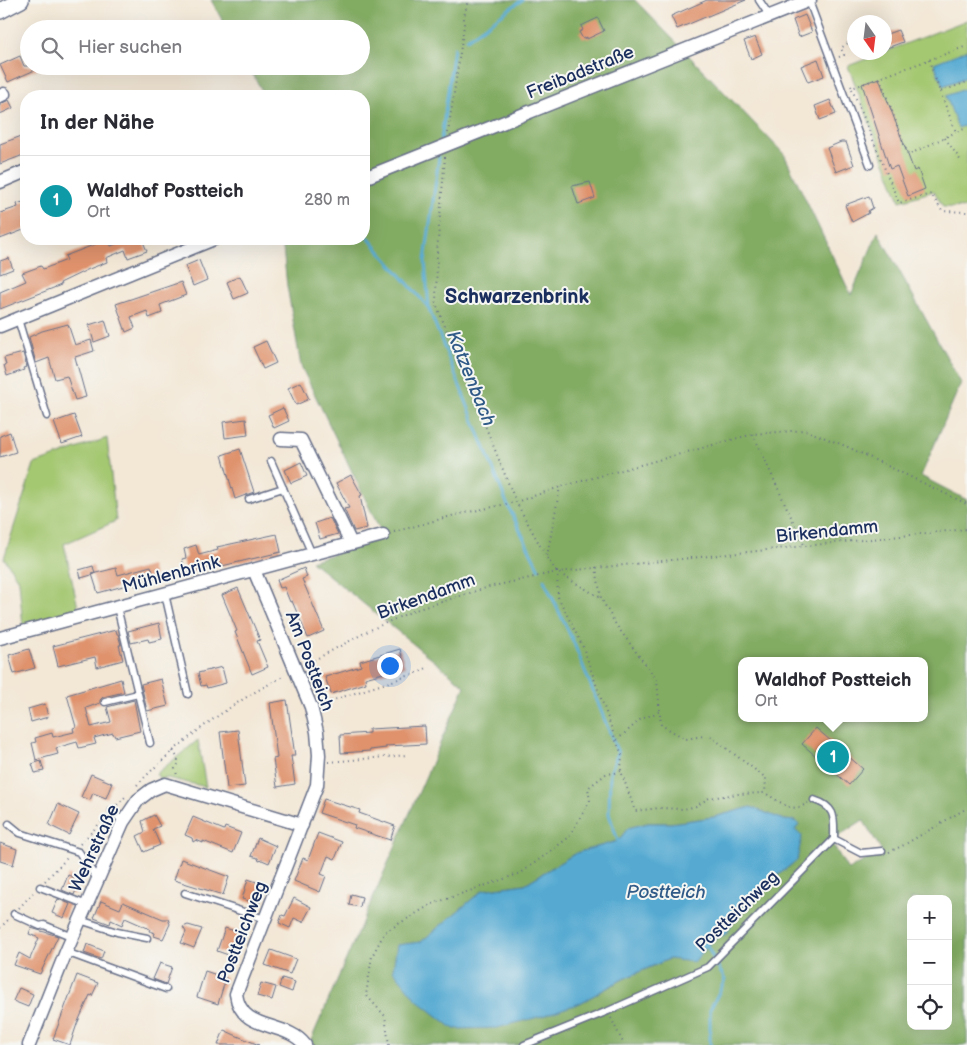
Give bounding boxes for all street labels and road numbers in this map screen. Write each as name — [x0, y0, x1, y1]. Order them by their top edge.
street label: Freibadstraße — [523, 41, 637, 104]
street label: Birkendamm — [775, 516, 879, 547]
street label: Mühlenbrink — [120, 551, 222, 598]
street label: Birkendamm — [374, 569, 478, 624]
street label: Am Postteich — [281, 608, 338, 714]
street label: Wehrstraße — [65, 801, 124, 895]
street label: Postteichweg — [691, 866, 783, 956]
street label: Postteichweg — [213, 878, 272, 986]

